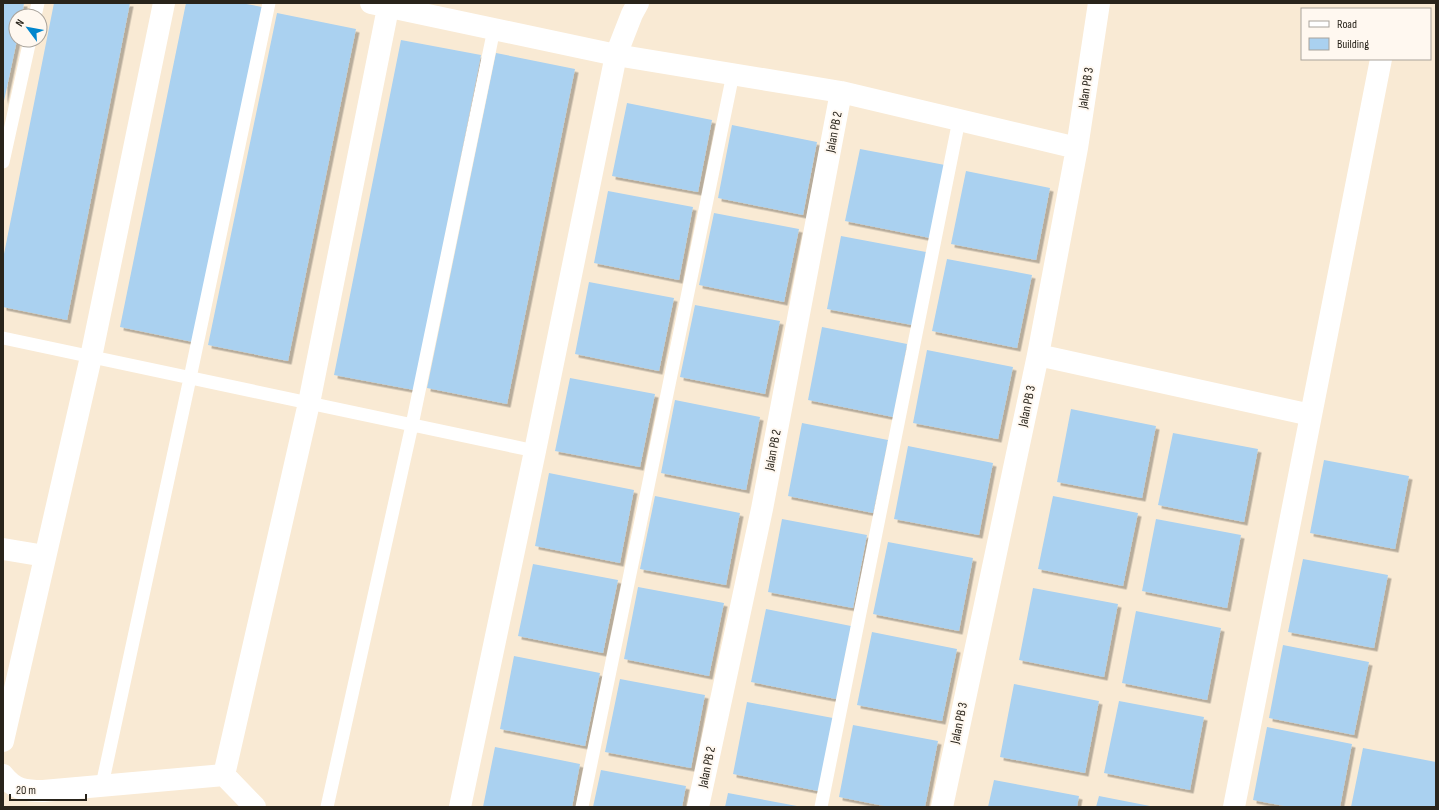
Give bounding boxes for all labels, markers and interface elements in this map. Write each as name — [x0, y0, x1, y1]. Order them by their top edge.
north arrow — [8, 8, 48, 48]
legend — [1301, 8, 1431, 60]
text: N — [13, 17, 27, 29]
text: Road — [1337, 17, 1357, 32]
text: Building — [1337, 37, 1369, 52]
street label: Jalan PB 3 — [1075, 66, 1097, 111]
street label: Jalan PB 2 — [822, 110, 846, 155]
street label: Jalan PB 3 — [1015, 384, 1039, 429]
street label: Jalan PB 2 — [761, 428, 785, 473]
street label: Jalan PB 3 — [947, 701, 971, 746]
street label: Jalan PB 2 — [695, 745, 719, 790]
scale bar — [10, 776, 86, 802]
text: 20 m — [16, 783, 36, 798]

